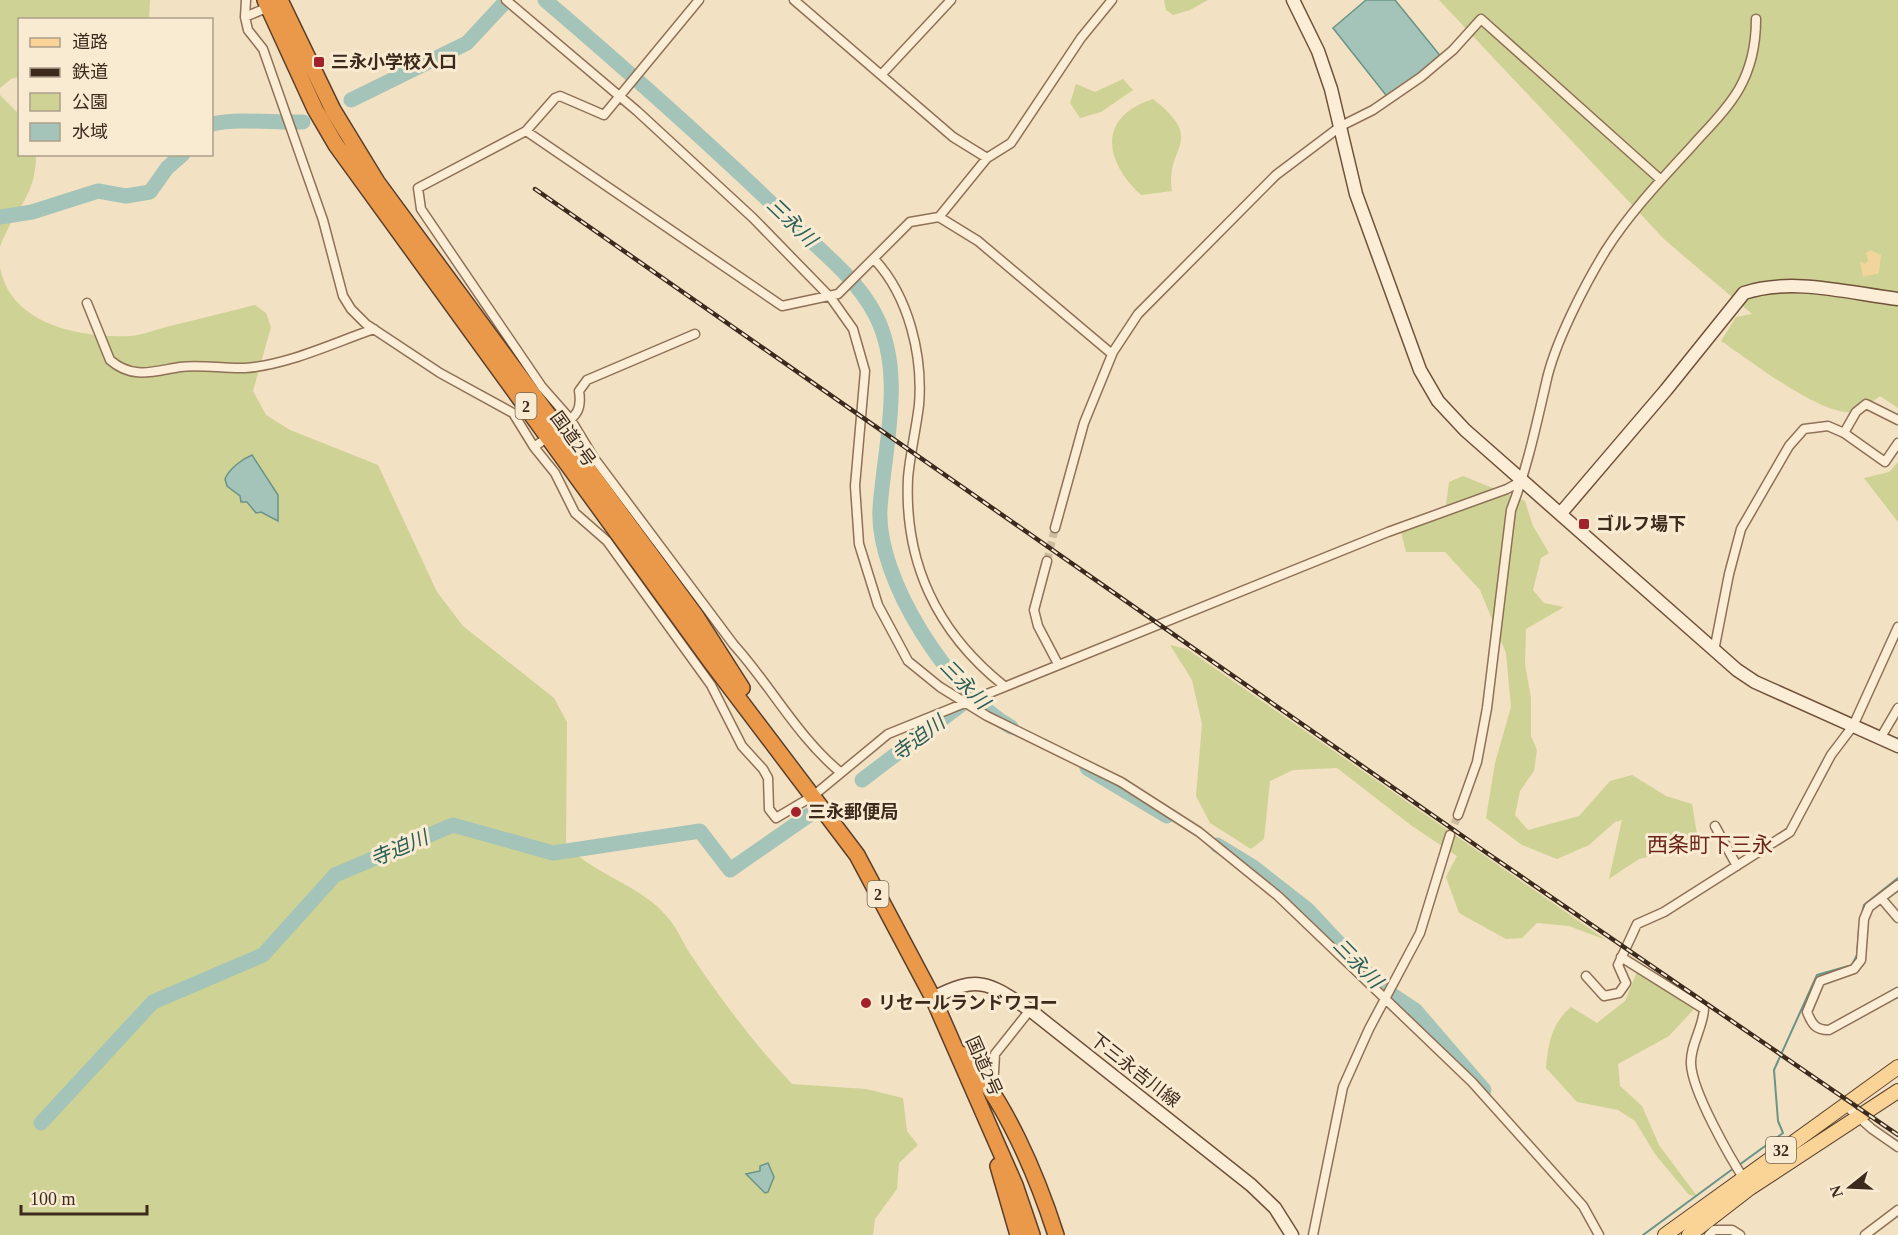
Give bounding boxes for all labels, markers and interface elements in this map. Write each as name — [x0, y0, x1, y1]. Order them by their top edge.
legend — [18, 18, 213, 156]
text: 道路 — [72, 32, 108, 52]
place label: 三永小学校入口 — [331, 52, 457, 72]
marker: 三永小学校入口 — [312, 55, 326, 69]
text: 鉄道 — [72, 62, 108, 82]
text: 公園 — [72, 92, 108, 112]
text: 水域 — [72, 122, 108, 142]
water label: 三永川 — [763, 193, 823, 252]
road number: 2 — [516, 393, 536, 419]
street label: 国道2号 — [546, 408, 600, 470]
place label: ゴルフ場下 — [1596, 514, 1686, 534]
marker: ゴルフ場下 — [1577, 517, 1591, 531]
water label: 三永川 — [936, 655, 995, 715]
water label: 寺迫川 — [887, 710, 950, 765]
place label: 三永郵便局 — [808, 802, 898, 822]
marker: 三永郵便局 — [789, 805, 803, 819]
water label: 寺迫川 — [367, 825, 433, 870]
district label: 西条町下三永 — [1647, 833, 1773, 857]
road number: 2 — [868, 881, 888, 907]
water label: 三永川 — [1329, 934, 1388, 994]
place label: リセールランドワコー — [878, 993, 1058, 1013]
marker: リセールランドワコー — [859, 996, 873, 1010]
street label: 下三永吉川線 — [1086, 1029, 1184, 1111]
street label: 国道2号 — [962, 1033, 1006, 1099]
road number: 32 — [1766, 1137, 1796, 1163]
north arrow — [1820, 1157, 1880, 1217]
scale bar — [21, 1178, 147, 1216]
text: N — [1826, 1183, 1846, 1200]
text: 100 m — [30, 1189, 76, 1209]

